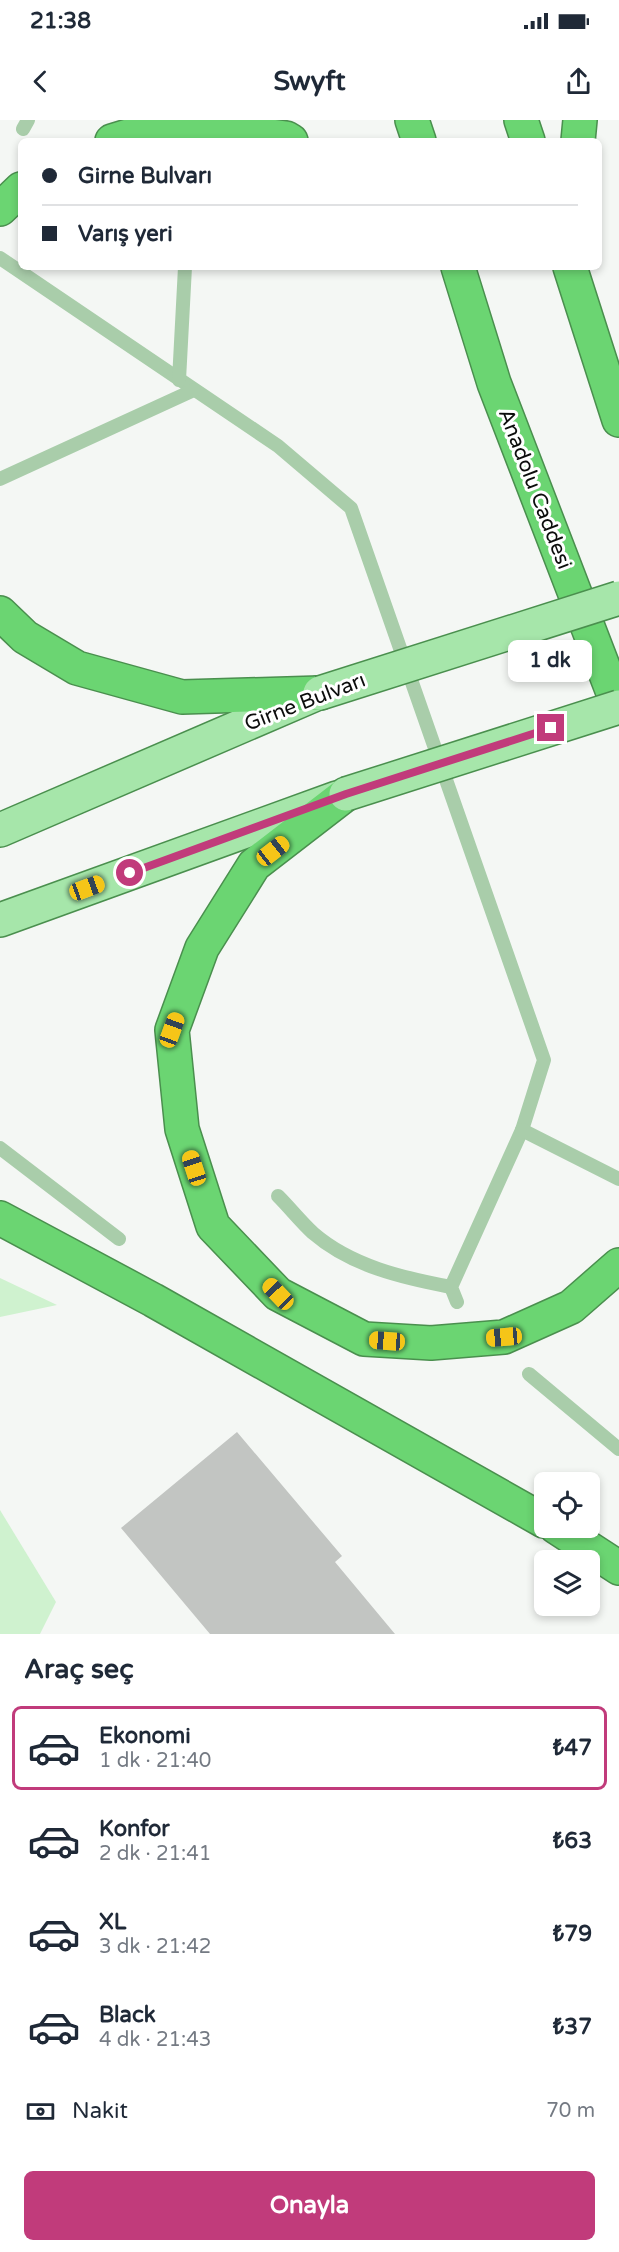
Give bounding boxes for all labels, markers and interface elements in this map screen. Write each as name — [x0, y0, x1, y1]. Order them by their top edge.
text: 21:38 — [30, 8, 91, 34]
icon: back — [24, 65, 57, 98]
text: Swyft — [273, 65, 346, 98]
icon: share — [562, 65, 595, 98]
text: Girne Bulvarı — [78, 163, 212, 189]
text: Varış yeri — [78, 221, 173, 247]
street label: Anadolu Caddesi — [493, 405, 577, 573]
callout: 1 dk — [509, 641, 593, 683]
text: 1 dk — [529, 649, 571, 673]
street label: Girne Bulvarı — [241, 667, 369, 737]
route end — [537, 714, 564, 741]
car — [253, 833, 293, 869]
route start — [116, 859, 143, 886]
car — [67, 873, 107, 903]
car — [157, 1010, 187, 1050]
car — [180, 1148, 208, 1188]
car — [259, 1275, 297, 1313]
car — [485, 1326, 523, 1348]
car — [368, 1331, 406, 1351]
map controls — [534, 1472, 600, 1616]
button: locate — [534, 1472, 600, 1538]
button: layers — [534, 1550, 600, 1616]
text: Araç seç — [24, 1653, 134, 1686]
icon: car — [27, 1721, 81, 1775]
text: Ekonomi — [99, 1723, 191, 1749]
text: ₺47 — [553, 1735, 592, 1761]
text: 1 dk · 21:40 — [99, 1749, 211, 1773]
icon: car — [27, 1814, 81, 1868]
text: Konfor — [99, 1816, 170, 1842]
text: ₺63 — [553, 1828, 592, 1854]
text: 2 dk · 21:41 — [99, 1842, 211, 1866]
icon: car — [27, 1907, 81, 1961]
text: XL — [99, 1909, 126, 1935]
text: ₺79 — [553, 1921, 592, 1947]
text: 3 dk · 21:42 — [99, 1935, 211, 1959]
icon: car — [27, 2000, 81, 2054]
text: Black — [99, 2002, 156, 2028]
text: ₺37 — [553, 2014, 592, 2040]
text: 4 dk · 21:43 — [99, 2028, 211, 2052]
icon: cash — [24, 2095, 57, 2128]
text: Nakit — [72, 2098, 128, 2124]
text: 70 m — [546, 2099, 595, 2123]
button: Onayla — [24, 2171, 595, 2240]

